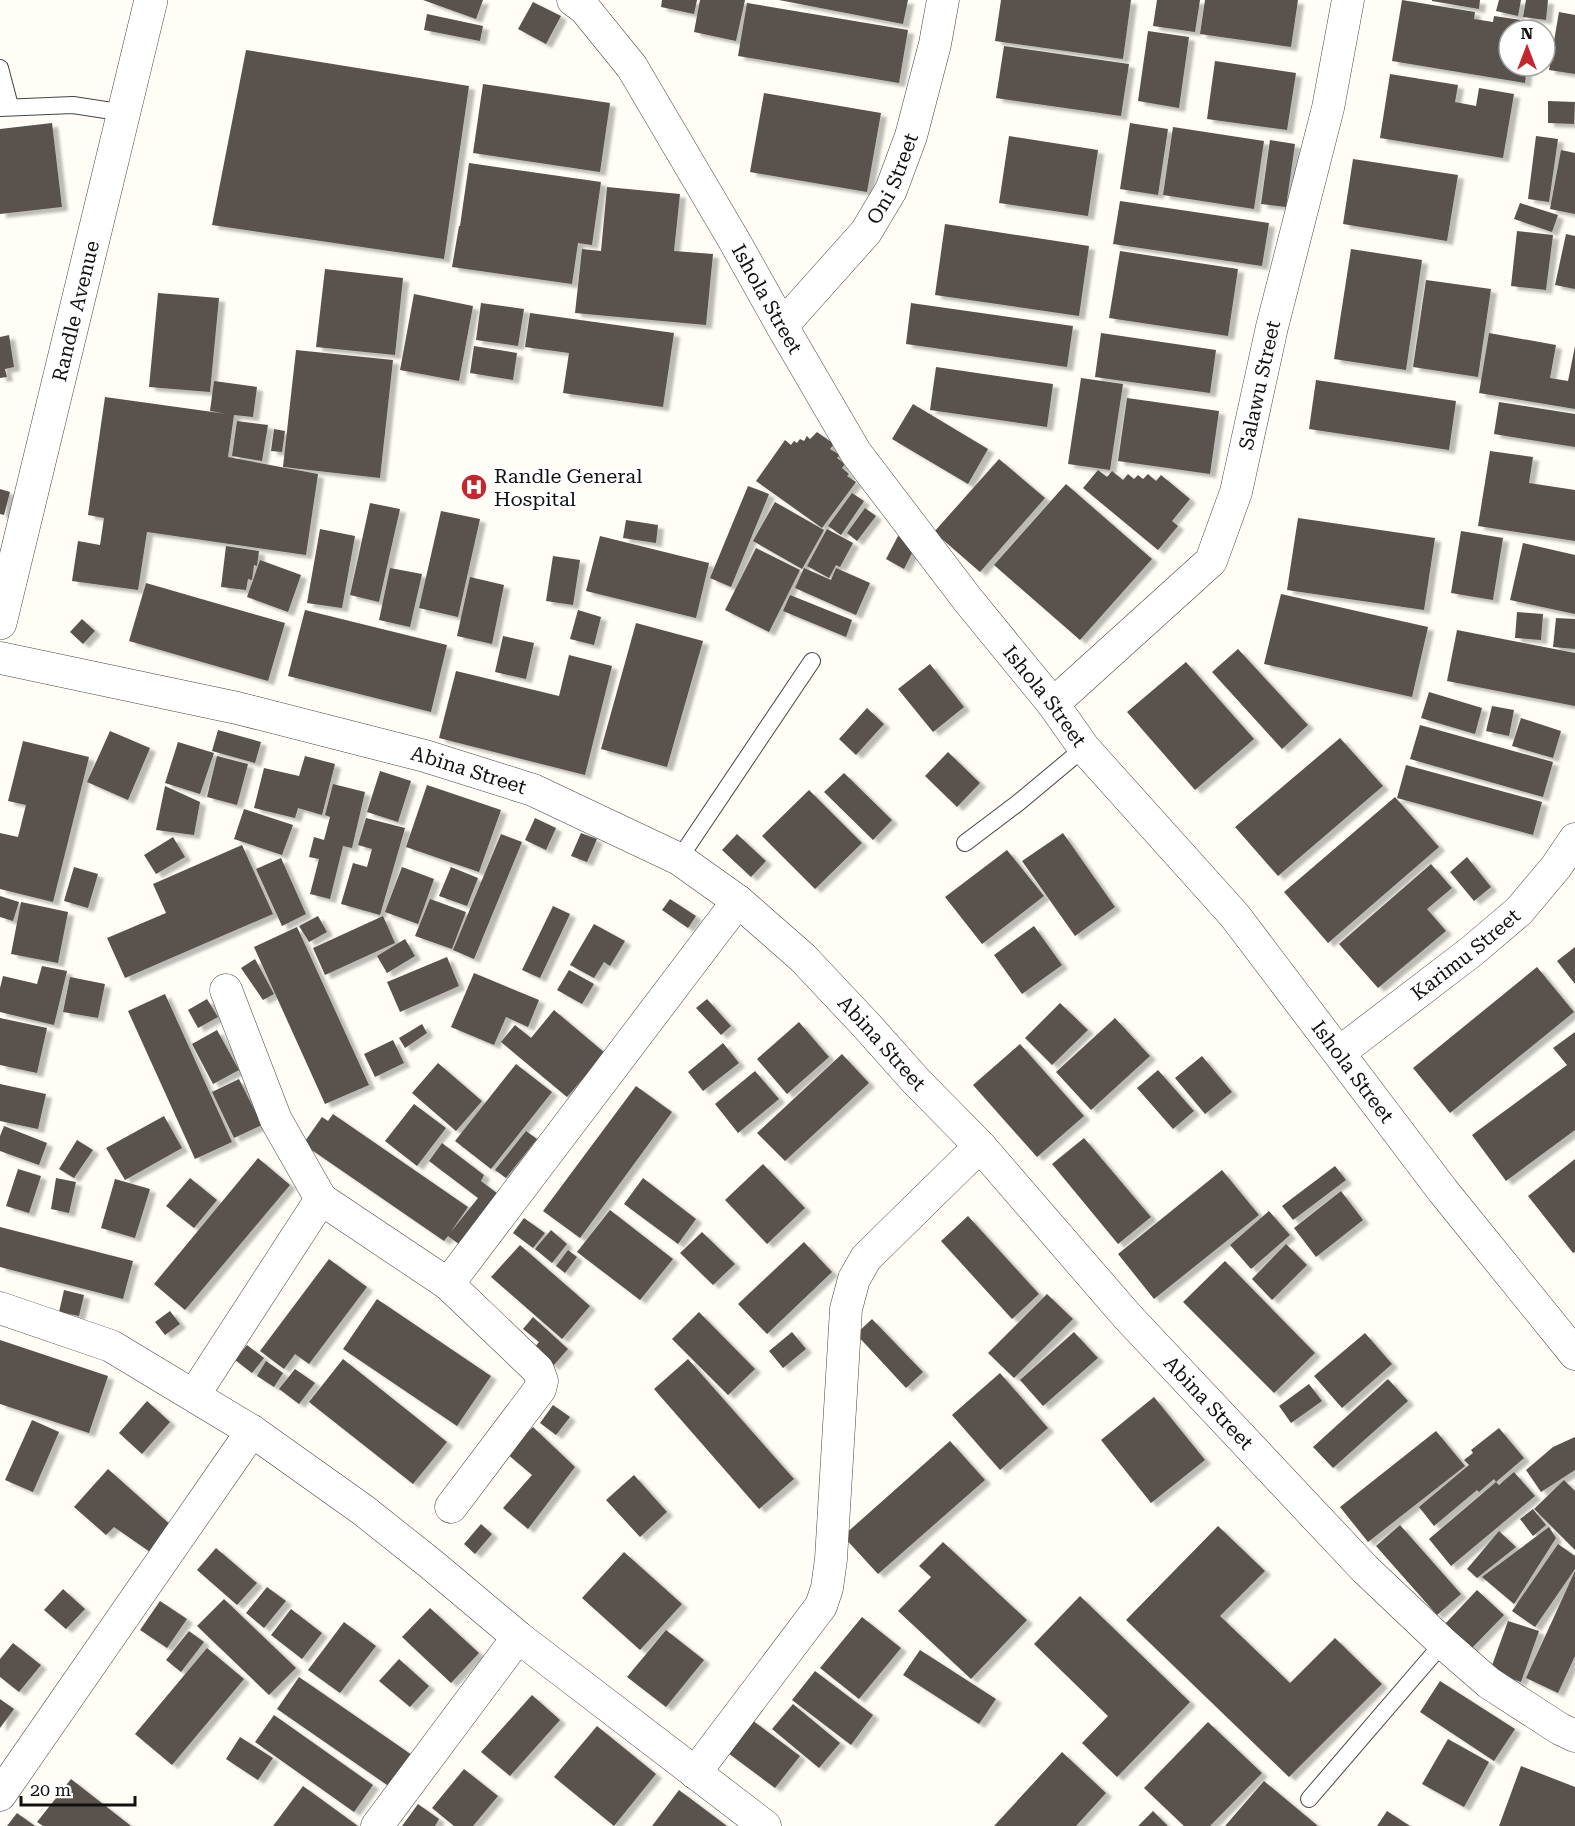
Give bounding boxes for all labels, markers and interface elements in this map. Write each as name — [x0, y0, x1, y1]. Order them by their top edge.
north arrow — [1497, 18, 1557, 78]
text: N — [1521, 24, 1533, 43]
street label: Oni Street — [861, 129, 923, 229]
street label: Randle Avenue — [47, 238, 104, 384]
street label: Ishola Street — [727, 240, 808, 358]
street label: Salawu Street — [1234, 317, 1285, 452]
place label: Randle General Hospital — [494, 464, 642, 511]
hospital icon: Randle General Hospital — [459, 472, 489, 502]
street label: Ishola Street — [998, 641, 1092, 752]
street label: Abina Street — [408, 741, 530, 799]
street label: Karimu Street — [1406, 903, 1525, 1005]
street label: Abina Street — [833, 991, 931, 1096]
street label: Ishola Street — [1306, 1016, 1399, 1128]
street label: Abina Street — [1159, 1351, 1259, 1455]
scale bar — [21, 1769, 135, 1807]
text: 20 m — [30, 1779, 71, 1800]

